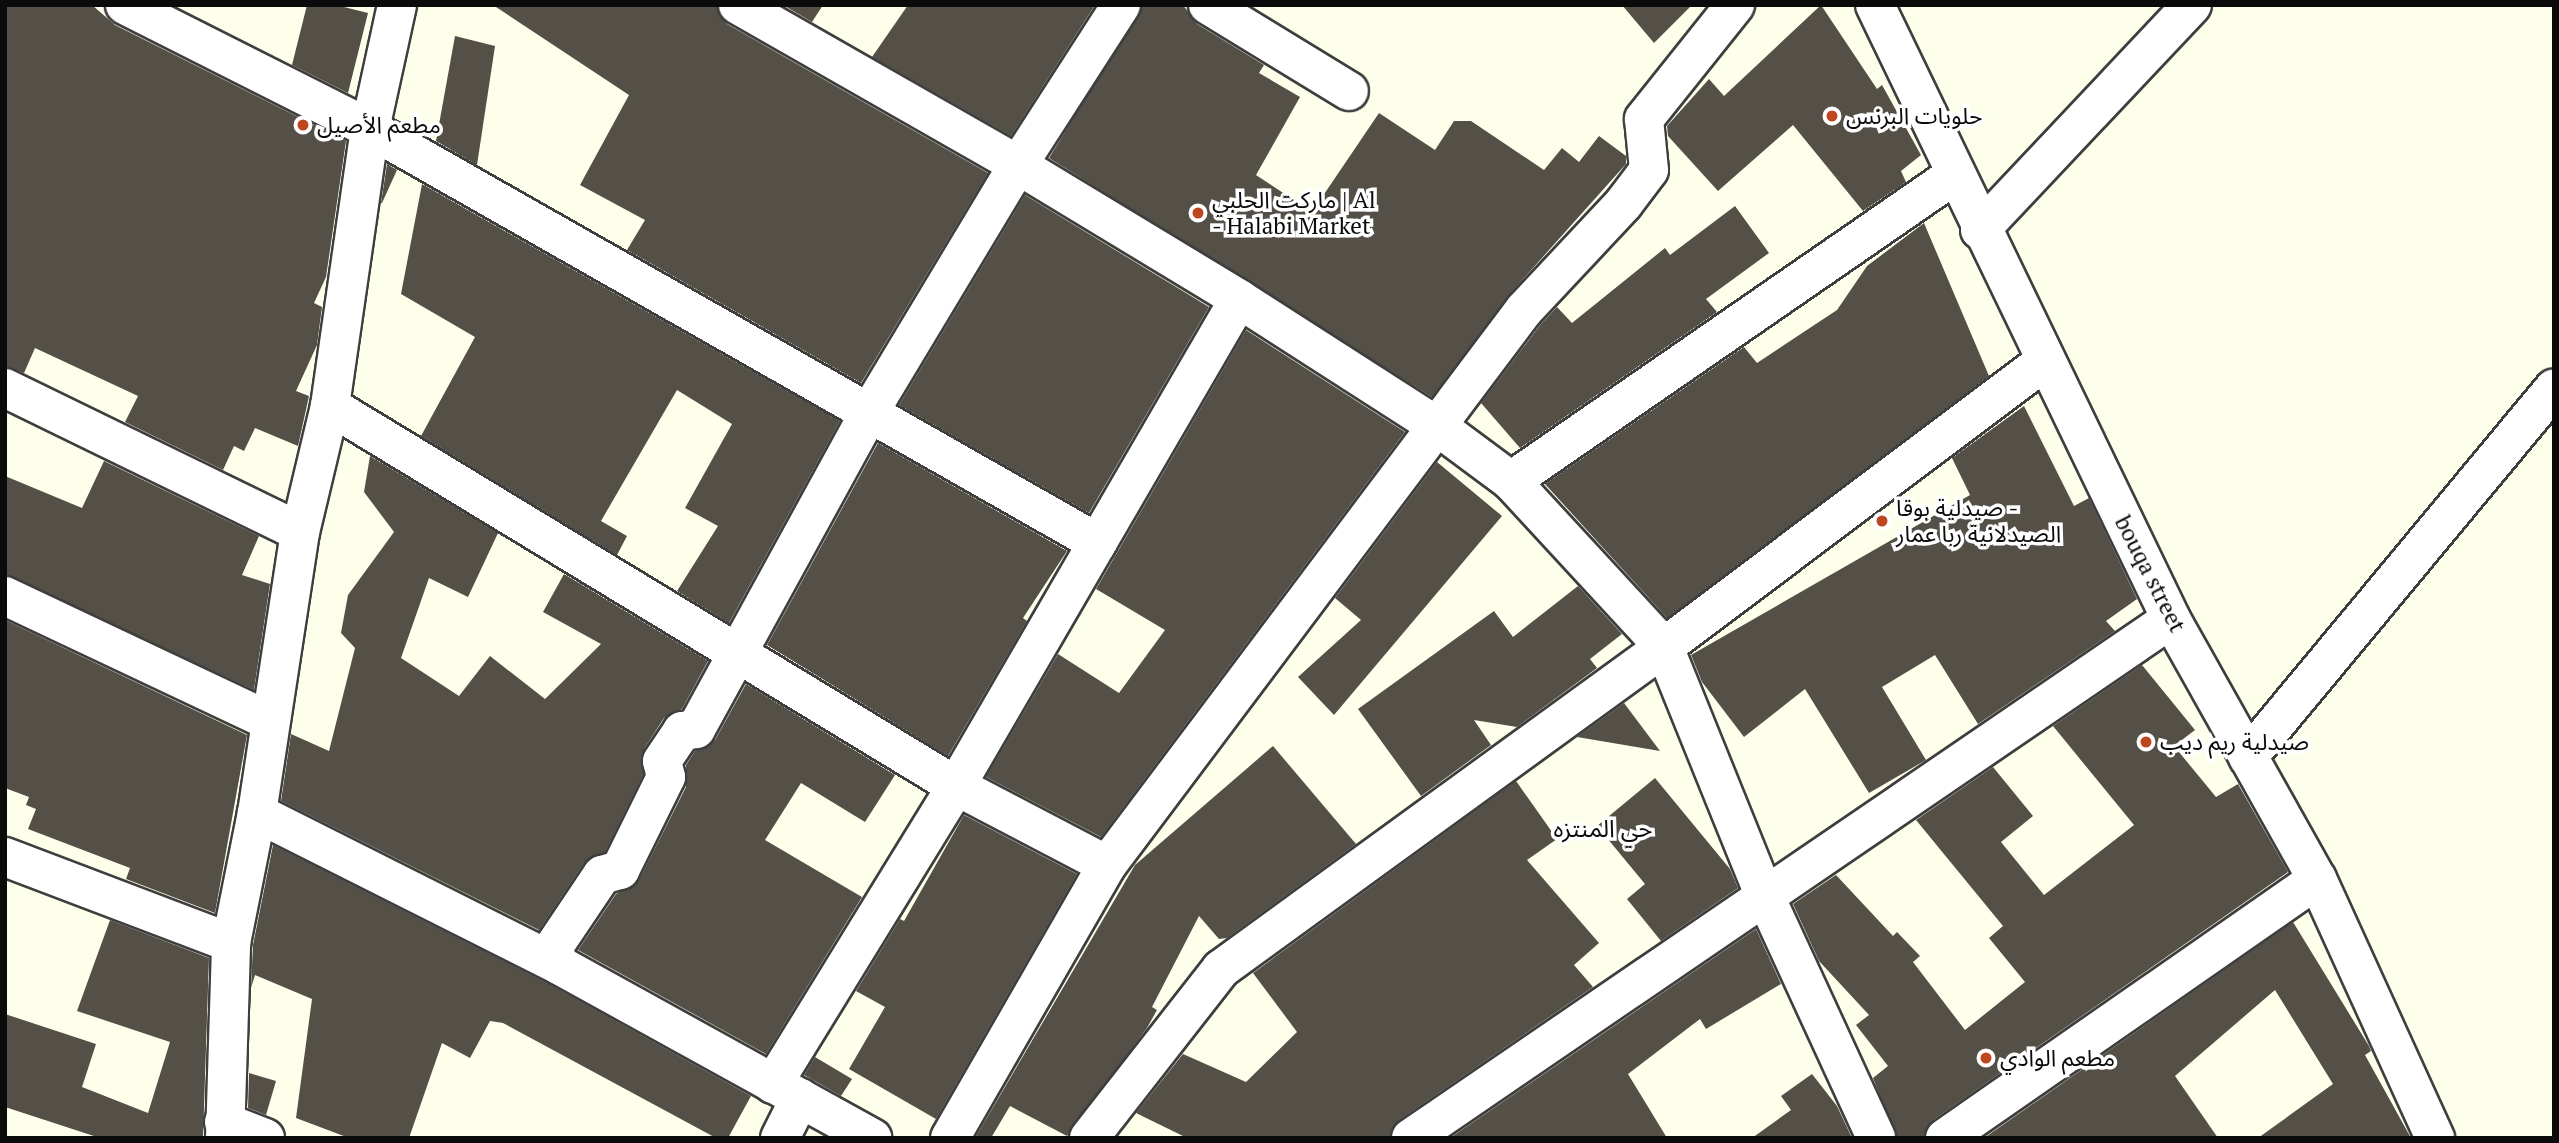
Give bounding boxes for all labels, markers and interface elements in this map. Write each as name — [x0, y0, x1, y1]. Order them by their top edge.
place label: حلويات البرنس — [1846, 102, 1982, 130]
marker: حلويات البرنس — [1824, 108, 1840, 124]
place label: مطعم الأصيل — [317, 111, 441, 139]
marker: مطعم الأصيل — [295, 117, 311, 133]
place label: ماركت الحلبي | Al - Halabi Market — [1212, 186, 1376, 240]
marker: ماركت الحلبي | Al - Halabi Market — [1190, 205, 1206, 221]
place label: صيدلية بوقا - الصيدلانية ربا عمار — [1896, 494, 2061, 548]
street label: bouqa street — [2109, 511, 2191, 637]
marker: صيدلية بوقا - الصيدلانية ربا عمار — [1874, 513, 1890, 529]
place label: صيدلية ريم ديب — [2160, 728, 2309, 756]
marker: صيدلية ريم ديب — [2138, 734, 2154, 750]
district label: حي المنتزه — [1554, 815, 1652, 843]
place label: مطعم الوادي — [2000, 1044, 2115, 1072]
marker: مطعم الوادي — [1978, 1050, 1994, 1066]

